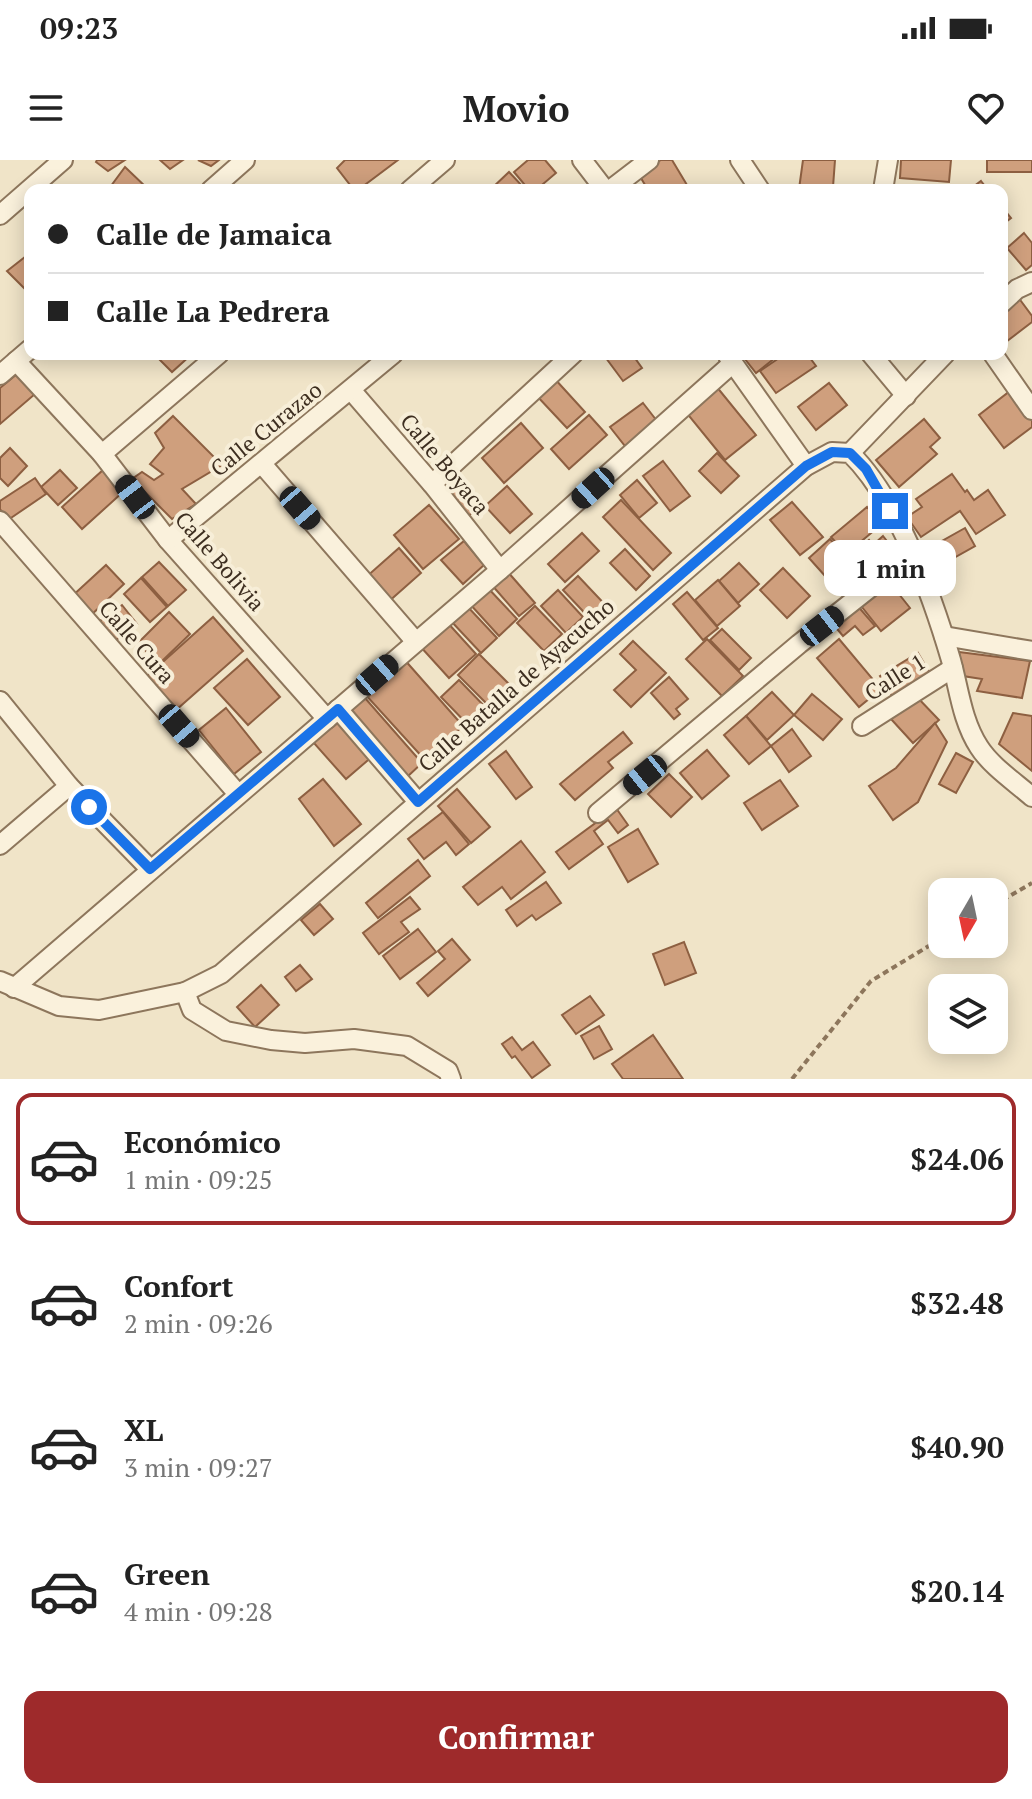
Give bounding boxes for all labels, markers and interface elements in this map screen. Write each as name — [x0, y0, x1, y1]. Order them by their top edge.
text: 09:23 — [40, 8, 118, 48]
text: Movio — [462, 85, 570, 132]
icon: menu — [24, 86, 68, 130]
icon: heart — [964, 86, 1008, 130]
text: Calle de Jamaica — [96, 214, 332, 254]
text: Calle La Pedrera — [96, 291, 330, 331]
street label: Calle Curazao — [204, 375, 327, 482]
street label: Calle Boyaca — [394, 407, 496, 520]
car — [567, 463, 619, 513]
car — [111, 471, 159, 523]
car — [275, 482, 325, 534]
route end — [872, 493, 908, 529]
street label: Calle Bolivia — [169, 505, 272, 617]
callout: 1 min — [824, 539, 956, 595]
text: 1 min — [854, 551, 926, 585]
street label: Calle Batalla de Ayacucho — [412, 591, 620, 778]
street label: Calle Cura — [93, 594, 182, 689]
car — [796, 602, 848, 650]
street label: Calle 1 — [859, 647, 931, 707]
car — [351, 650, 403, 700]
car — [154, 700, 204, 752]
car — [619, 751, 671, 799]
route start — [71, 789, 107, 825]
north arrow — [928, 878, 1008, 958]
map controls — [928, 878, 1008, 1054]
button: layers — [928, 974, 1008, 1054]
text: Económico — [124, 1122, 281, 1162]
icon: car — [28, 1123, 100, 1195]
text: $24.06 — [910, 1139, 1004, 1179]
text: 1 min · 09:25 — [124, 1162, 273, 1196]
text: Confort — [124, 1266, 234, 1306]
icon: car — [28, 1267, 100, 1339]
text: $32.48 — [910, 1283, 1004, 1323]
text: 2 min · 09:26 — [124, 1306, 273, 1340]
text: XL — [124, 1410, 163, 1450]
icon: car — [28, 1411, 100, 1483]
text: $40.90 — [910, 1427, 1004, 1467]
text: 3 min · 09:27 — [124, 1450, 273, 1484]
text: Green — [124, 1554, 210, 1594]
icon: car — [28, 1555, 100, 1627]
text: $20.14 — [910, 1571, 1004, 1611]
text: 4 min · 09:28 — [124, 1594, 273, 1628]
button: Confirmar — [24, 1691, 1008, 1783]

